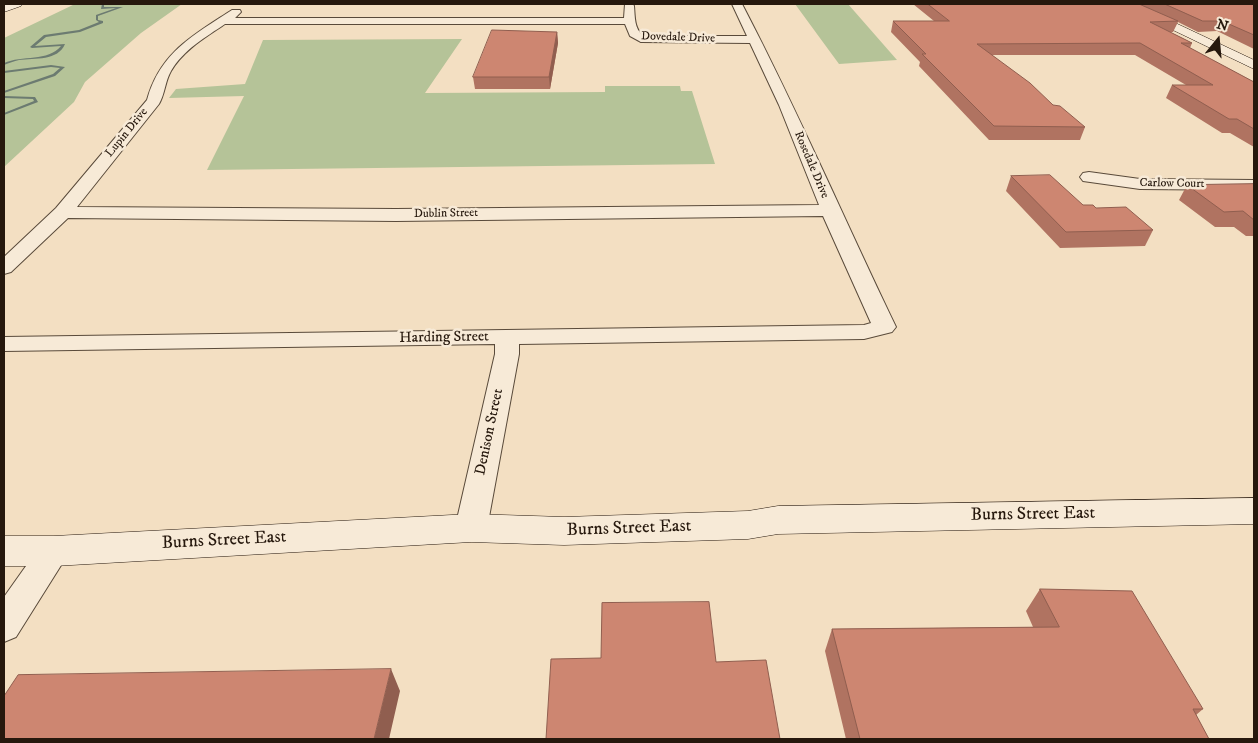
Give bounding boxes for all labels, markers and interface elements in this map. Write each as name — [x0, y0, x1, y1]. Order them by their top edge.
north arrow — [1193, 15, 1243, 65]
text: N — [1214, 15, 1231, 36]
street label: Dovedale Drive — [641, 30, 715, 46]
street label: Lupin Drive — [103, 105, 151, 161]
street label: Rosedale Drive — [790, 129, 832, 201]
street label: Carlow Court — [1139, 176, 1205, 192]
street label: Dublin Street — [414, 206, 478, 222]
street label: Harding Street — [399, 328, 489, 348]
street label: Denison Street — [472, 387, 508, 477]
street label: Burns Street East — [970, 503, 1096, 527]
street label: Burns Street East — [566, 516, 692, 542]
street label: Burns Street East — [161, 527, 287, 555]

